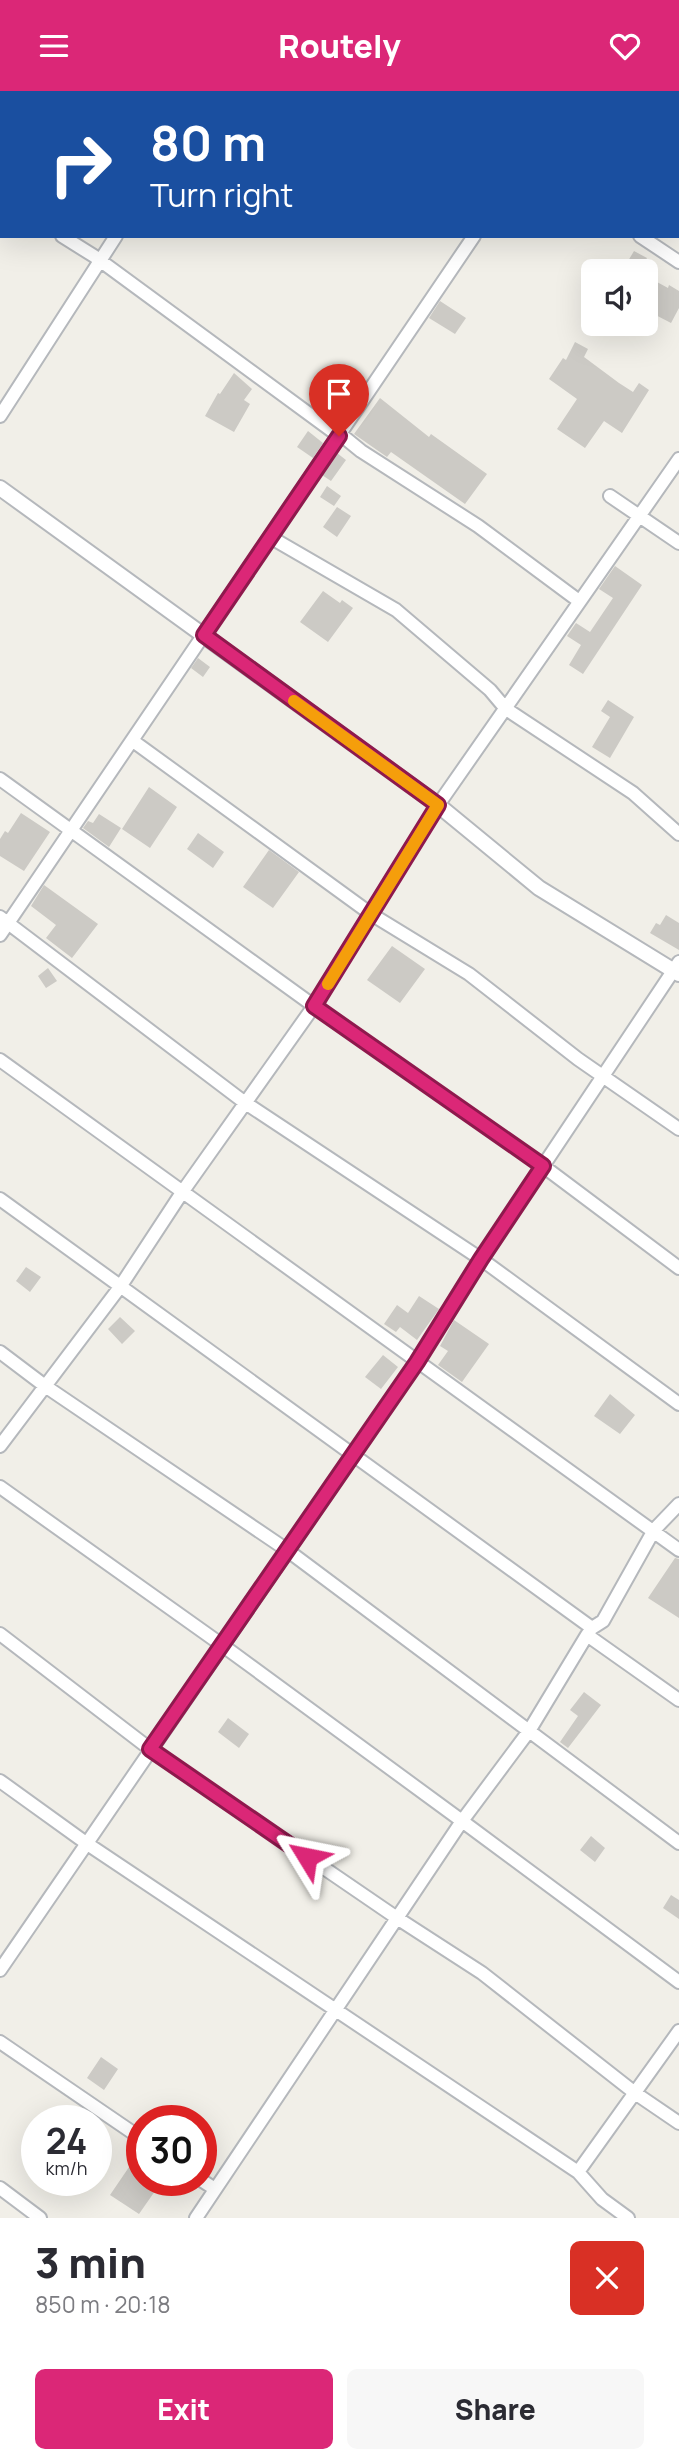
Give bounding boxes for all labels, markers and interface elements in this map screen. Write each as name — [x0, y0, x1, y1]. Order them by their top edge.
text: Routely — [278, 24, 401, 68]
icon: menu — [35, 27, 73, 65]
icon: heart — [606, 27, 644, 65]
text: 80 m — [150, 109, 266, 176]
icon: right — [35, 119, 126, 210]
text: Turn right — [150, 173, 293, 217]
map controls — [581, 259, 658, 336]
button: sound — [581, 259, 658, 336]
pin — [309, 364, 369, 436]
icon: arrive — [320, 375, 358, 413]
position arrow — [270, 1820, 344, 1894]
speed limit sign: 30 — [126, 2105, 217, 2196]
text: 24 — [46, 2117, 87, 2165]
text: km/h — [46, 2156, 87, 2180]
text: 3 min — [35, 2233, 146, 2291]
button: close — [570, 2241, 644, 2315]
text: 850 m · 20:18 — [35, 2288, 171, 2320]
button: Exit — [35, 2369, 333, 2449]
button: Share — [347, 2369, 644, 2449]

